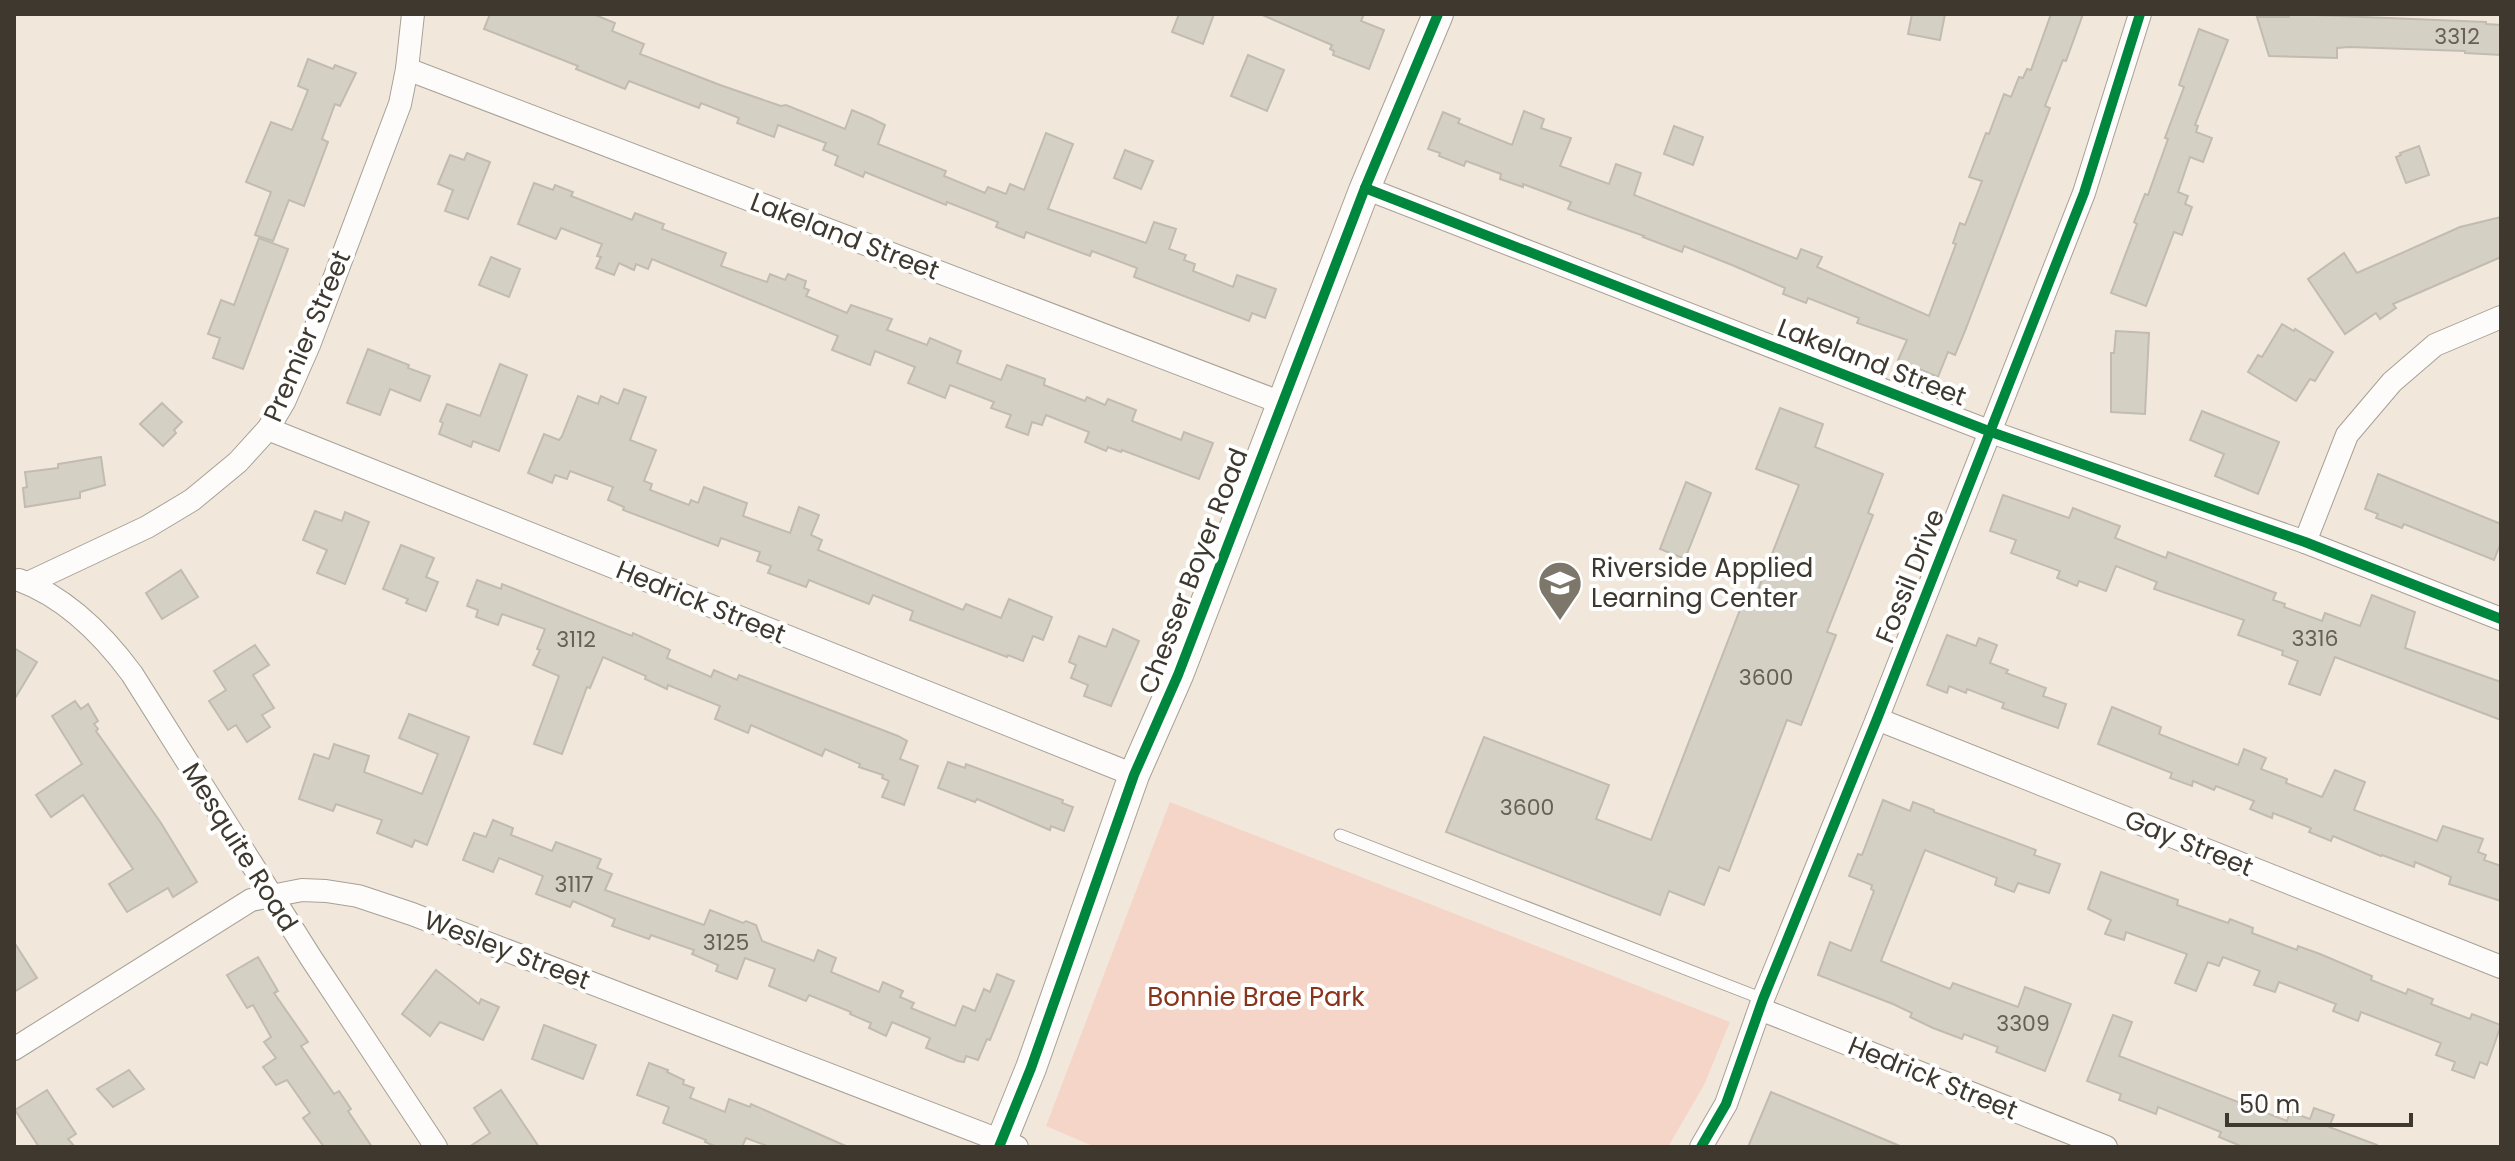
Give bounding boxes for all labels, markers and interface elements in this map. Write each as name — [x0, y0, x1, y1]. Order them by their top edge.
house number: 3312 — [2434, 21, 2480, 52]
street label: Lakeland Street — [745, 183, 945, 289]
street label: Premier Street — [255, 245, 359, 427]
street label: Lakeland Street — [1772, 309, 1972, 415]
street label: Chesser Boyer Road — [1130, 443, 1256, 699]
street label: Fossil Drive — [1867, 504, 1953, 648]
place label: Riverside Applied Learning Center — [1591, 550, 1813, 616]
street label: Hedrick Street — [611, 552, 791, 652]
school or university icon: Riverside Applied Learning Center — [1536, 559, 1584, 622]
house number: 3316 — [2292, 623, 2338, 654]
house number: 3112 — [556, 624, 596, 655]
house number: 3600 — [1739, 662, 1793, 693]
street label: Mesquite Road — [174, 756, 306, 938]
house number: 3600 — [1500, 792, 1554, 823]
street label: Gay Street — [2119, 801, 2259, 885]
house number: 3117 — [554, 869, 594, 900]
street label: Wesley Street — [419, 902, 595, 998]
house number: 3125 — [703, 927, 749, 958]
park label: Bonnie Brae Park — [1147, 979, 1365, 1015]
house number: 3309 — [1996, 1008, 2050, 1039]
street label: Hedrick Street — [1843, 1028, 2023, 1128]
scale bar — [2227, 1077, 2411, 1127]
text: 50 m — [2239, 1088, 2300, 1121]

